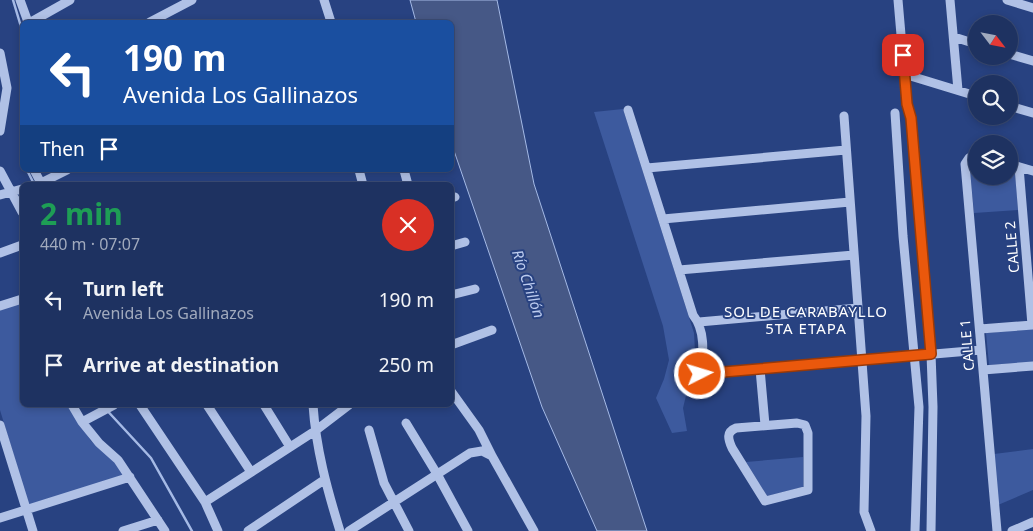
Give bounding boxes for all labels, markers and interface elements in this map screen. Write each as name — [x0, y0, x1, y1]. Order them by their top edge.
north arrow — [968, 15, 1018, 65]
map controls — [968, 15, 1018, 185]
text: 190 m — [123, 34, 226, 81]
pin — [882, 34, 924, 76]
icon: left — [40, 40, 105, 105]
icon: arrive — [889, 41, 917, 69]
button: search — [968, 75, 1018, 125]
text: Avenida Los Gallinazos — [123, 79, 358, 109]
icon: arrive — [95, 135, 123, 163]
button: layers — [968, 135, 1018, 185]
text: Then — [40, 136, 85, 162]
text: 2 min — [40, 193, 123, 234]
button: close — [382, 199, 434, 251]
street label: CALLE 2 — [1000, 220, 1023, 274]
text: 440 m · 07:07 — [40, 233, 140, 255]
water label: Río Chillón — [508, 247, 550, 321]
text: Turn left — [83, 276, 164, 302]
icon: left — [40, 286, 68, 314]
text: 190 m — [379, 287, 434, 313]
district label: SOL DE CARABAYLLO 5TA ETAPA — [724, 301, 888, 338]
text: Avenida Los Gallinazos — [83, 302, 254, 324]
street label: CALLE 1 — [955, 318, 978, 372]
position arrow — [673, 347, 725, 399]
icon: arrive — [40, 351, 68, 379]
text: Arrive at destination — [83, 352, 279, 378]
text: 250 m — [379, 352, 434, 378]

